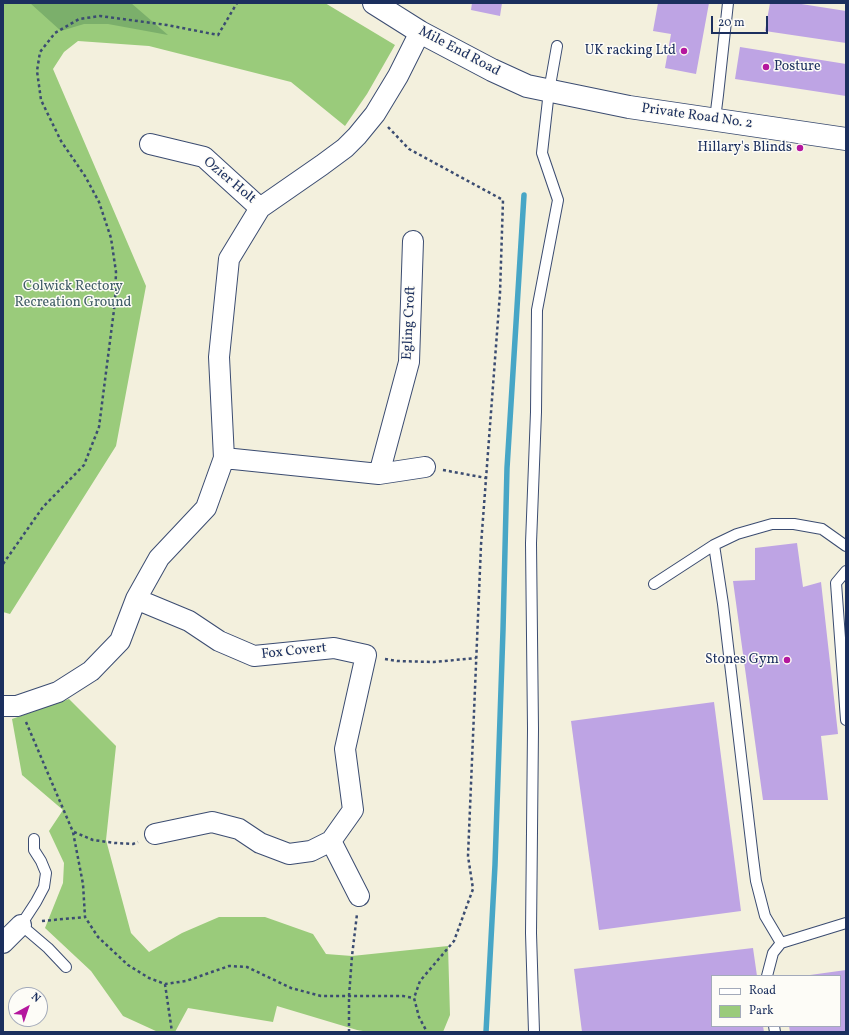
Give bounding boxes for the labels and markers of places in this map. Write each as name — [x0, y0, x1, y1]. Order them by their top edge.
place label: UK racking Ltd — [585, 43, 676, 59]
marker: UK racking Ltd — [679, 46, 689, 56]
place label: Posture — [774, 59, 821, 75]
marker: Posture — [761, 62, 771, 72]
place label: Hillary's Blinds — [698, 140, 792, 156]
marker: Hillary's Blinds — [795, 143, 805, 153]
place label: Stones Gym — [705, 652, 779, 668]
marker: Stones Gym — [782, 655, 792, 665]

